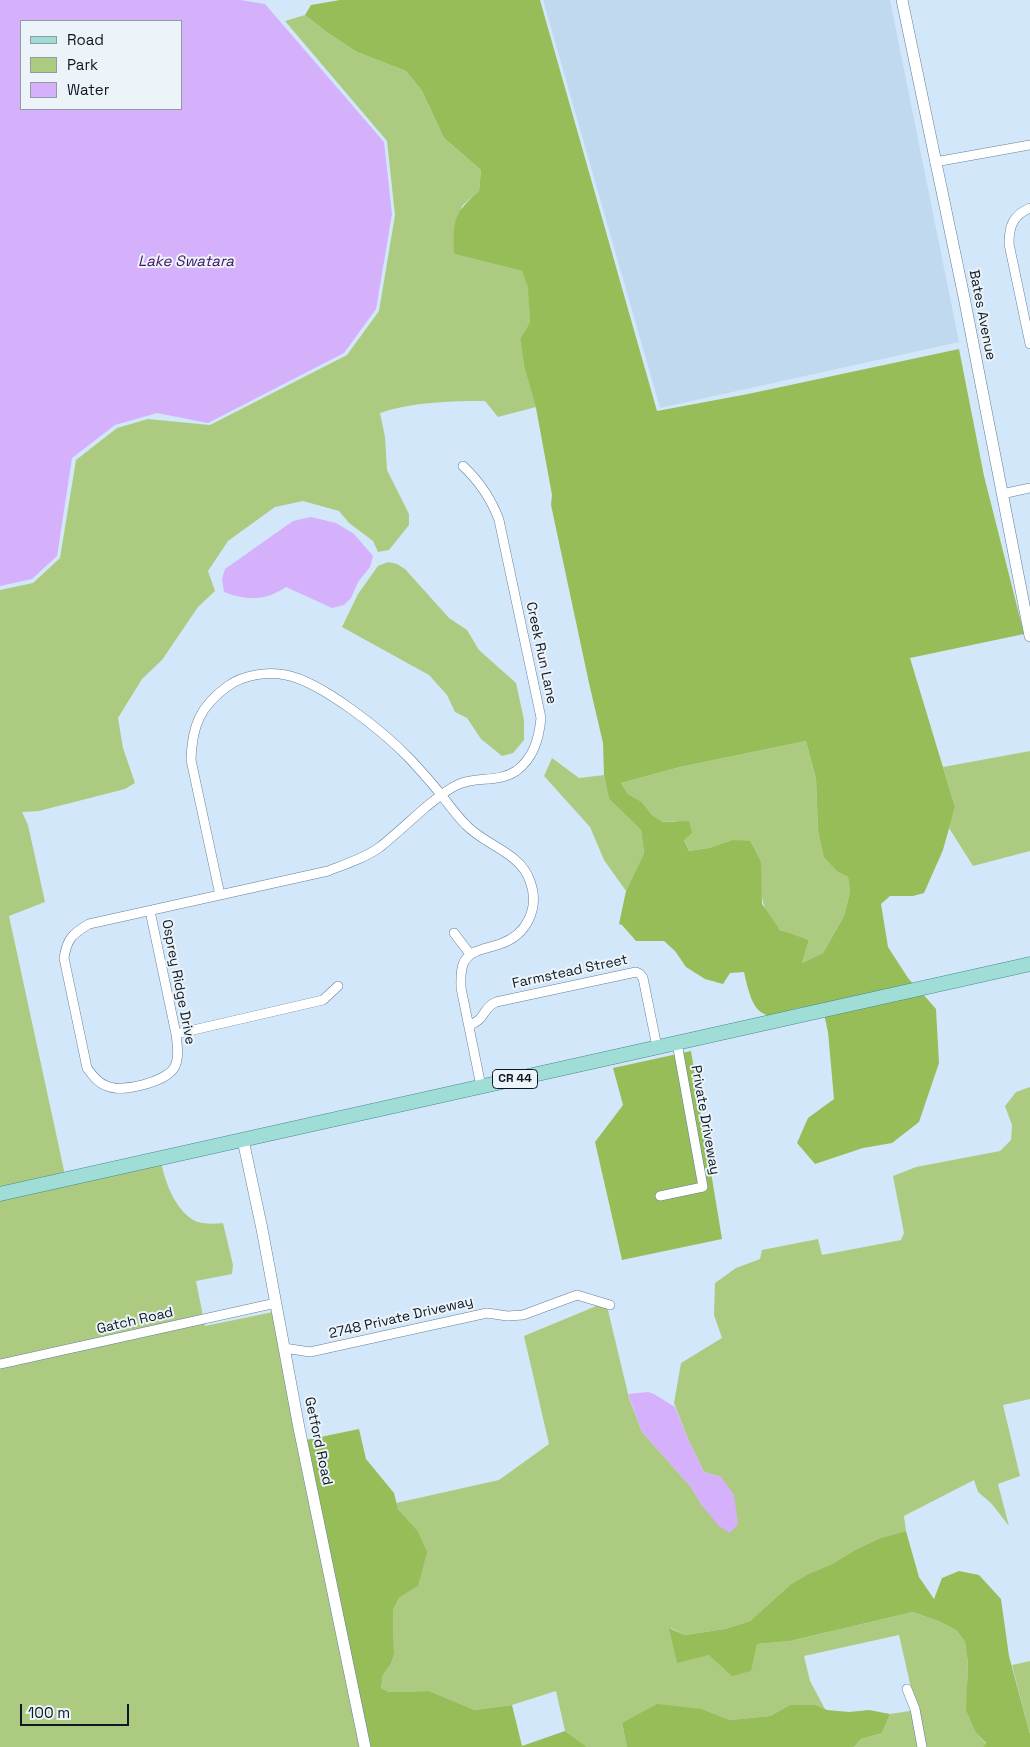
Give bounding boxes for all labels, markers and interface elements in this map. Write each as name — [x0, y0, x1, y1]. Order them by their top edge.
legend — [20, 20, 182, 110]
text: Road — [67, 30, 104, 49]
text: Park — [67, 55, 98, 74]
text: Water — [67, 80, 109, 99]
water label: Lake Swatara — [138, 253, 234, 271]
street label: Bates Avenue — [965, 268, 999, 362]
street label: Creek Run Lane — [522, 600, 560, 706]
street label: Osprey Ridge Drive — [158, 918, 198, 1046]
street label: Farmstead Street — [511, 952, 629, 992]
street label: Private Driveway — [687, 1064, 723, 1176]
road number: CR 44 — [492, 1070, 538, 1088]
street label: 2748 Private Driveway — [327, 1293, 475, 1343]
street label: Gatch Road — [95, 1304, 175, 1338]
street label: Getford Road — [300, 1395, 336, 1487]
scale bar — [22, 1694, 131, 1726]
text: 100 m — [28, 1703, 70, 1722]

